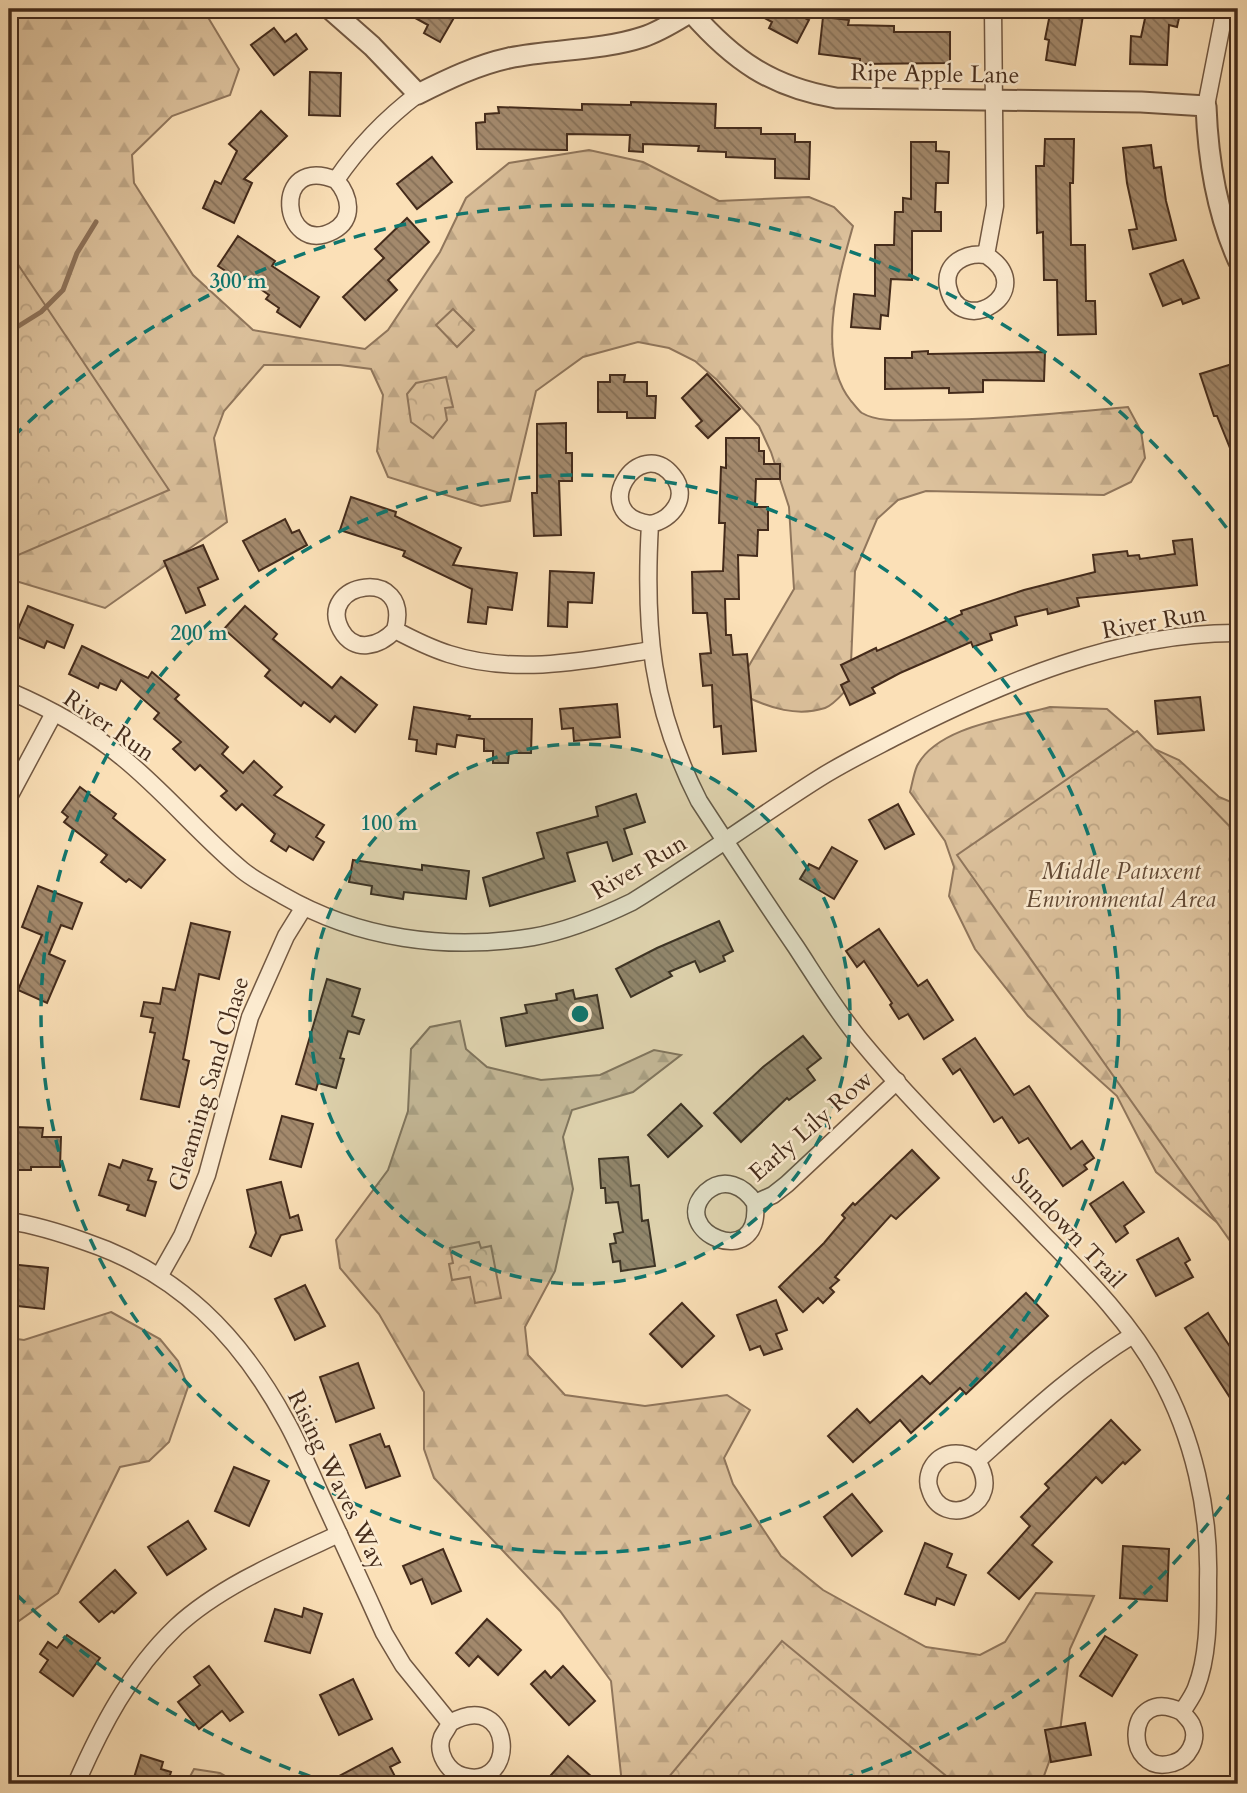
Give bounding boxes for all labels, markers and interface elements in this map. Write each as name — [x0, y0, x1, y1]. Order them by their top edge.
street label: Ripe Apple Lane — [850, 56, 1020, 92]
text: 300 m — [209, 267, 267, 296]
street label: River Run — [1099, 597, 1209, 647]
text: 200 m — [170, 619, 228, 648]
street label: River Run — [57, 682, 162, 770]
text: 100 m — [360, 809, 418, 838]
street label: River Run — [585, 826, 693, 908]
park label: Middle Patuxent Environmental Area — [1026, 855, 1216, 916]
street label: Gleaming Sand Chase — [161, 973, 257, 1195]
centre of rings — [568, 1002, 592, 1026]
street label: Early Lily Row — [742, 1063, 880, 1189]
street label: Sundown Trail — [1004, 1161, 1132, 1295]
street label: Rising Waves Way — [279, 1385, 395, 1575]

